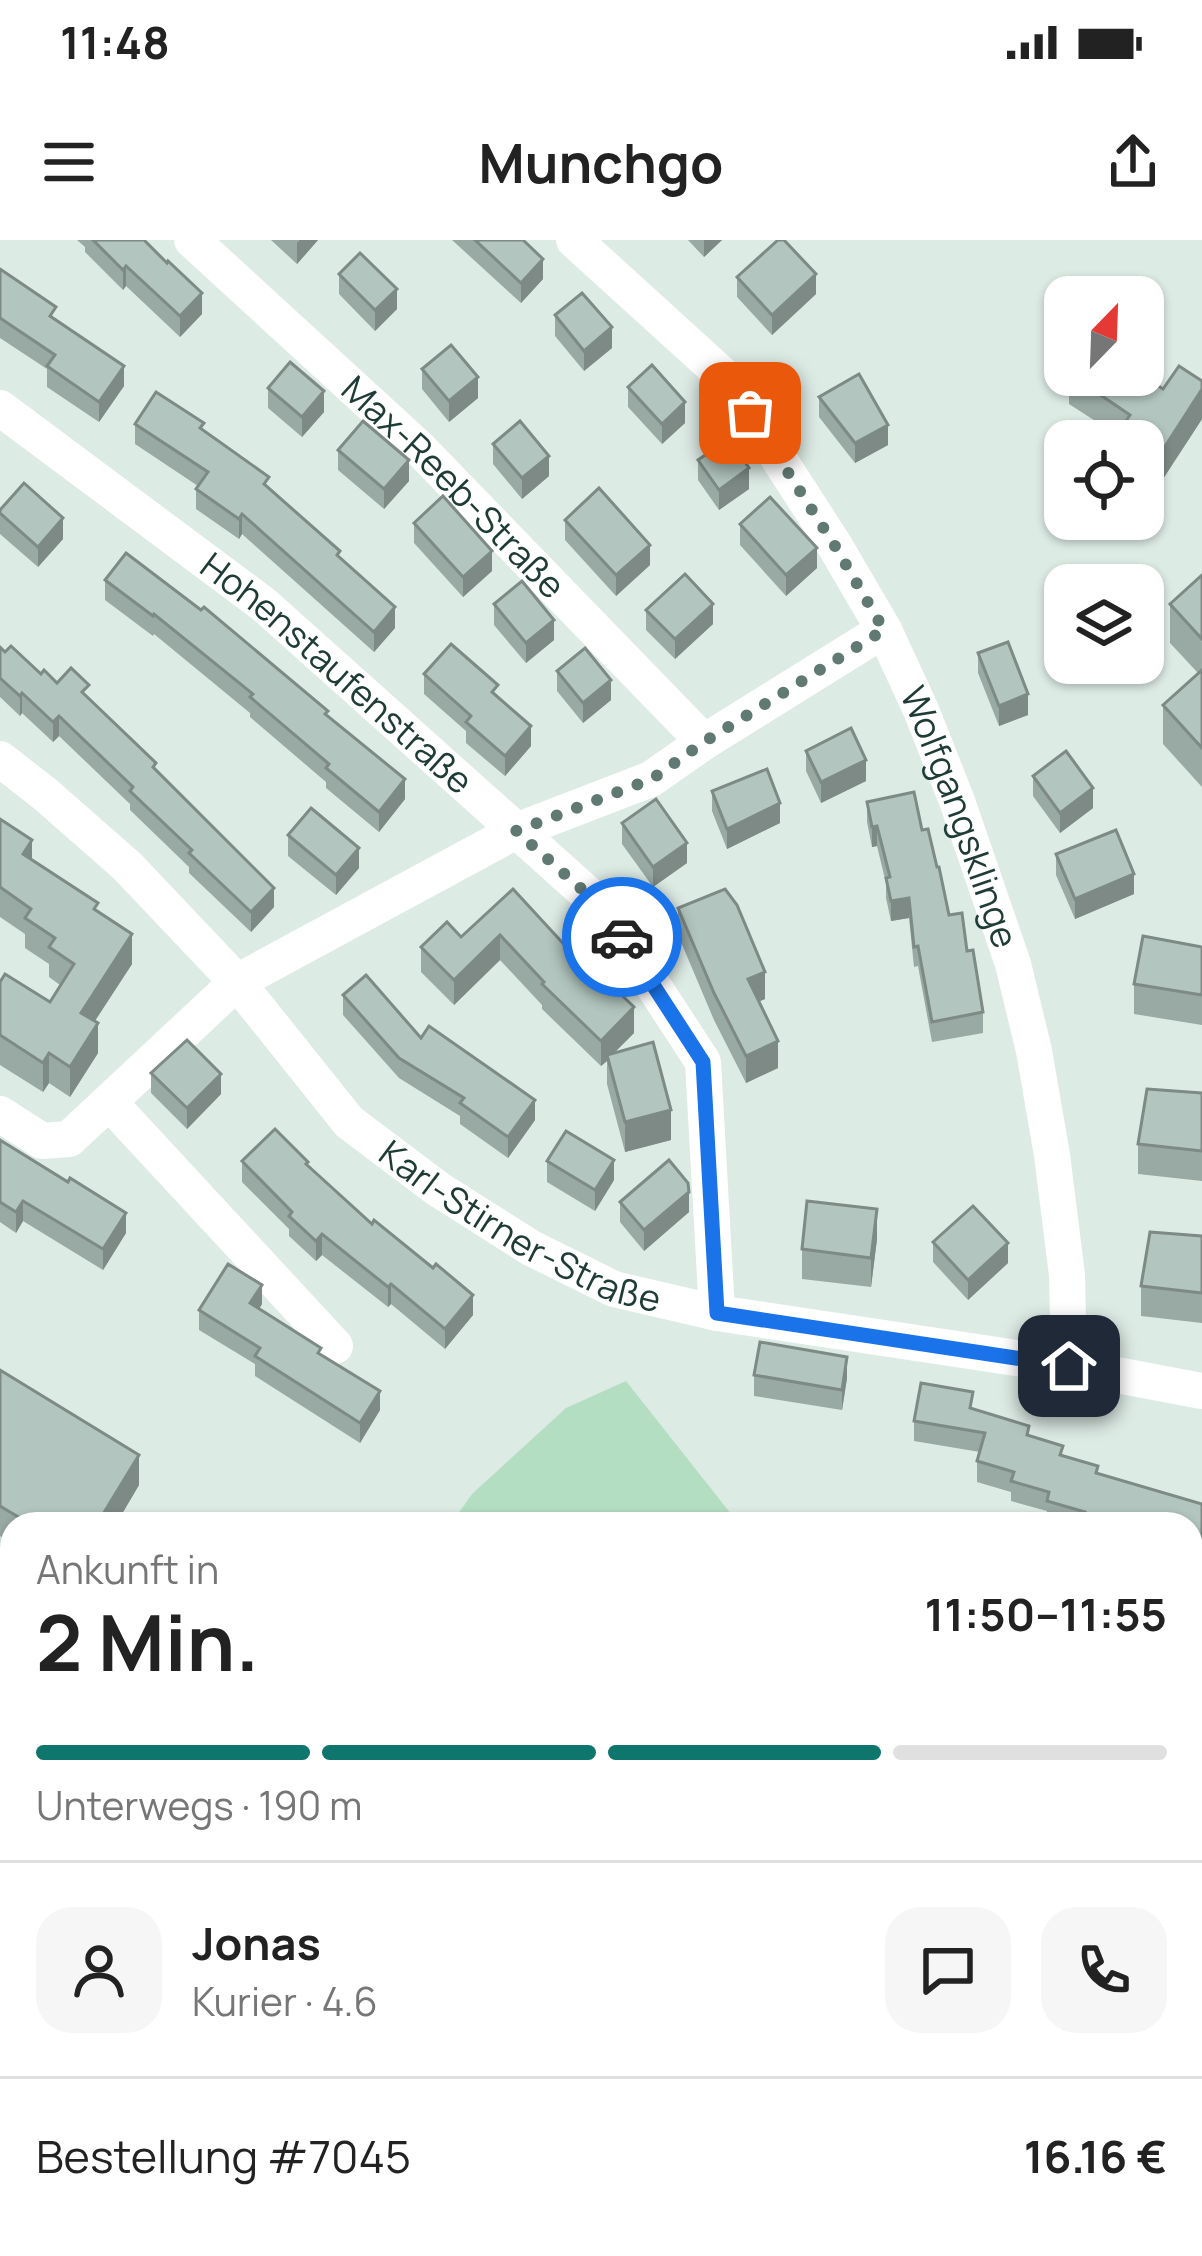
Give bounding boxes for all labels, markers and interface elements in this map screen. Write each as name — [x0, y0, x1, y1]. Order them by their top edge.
text: 11:48 — [60, 11, 170, 73]
text: Munchgo — [479, 125, 723, 199]
icon: menu — [36, 129, 102, 195]
icon: share — [1100, 129, 1166, 195]
north arrow — [1044, 276, 1164, 396]
map controls — [1044, 276, 1164, 684]
pin — [699, 362, 801, 464]
street label: Max-Reeb-Straße — [332, 364, 577, 609]
icon: bag — [717, 380, 783, 446]
button: locate — [1044, 420, 1164, 540]
street label: Hohenstaufenstraße — [191, 541, 484, 805]
button: layers — [1044, 564, 1164, 684]
street label: Wolfgangsklinge — [889, 678, 1031, 954]
courier — [562, 877, 682, 997]
icon: car — [589, 904, 655, 970]
street label: Karl-Stirner-Straße — [370, 1128, 666, 1323]
pin — [1018, 1315, 1120, 1417]
icon: home — [1036, 1333, 1102, 1399]
text: Ankunft in — [36, 1542, 219, 1596]
text: 11:50–11:55 — [925, 1583, 1167, 1645]
text: 2 Min. — [36, 1588, 259, 1694]
text: Unterwegs · 190 m — [36, 1778, 362, 1832]
button: person — [36, 1907, 162, 2033]
button: chat — [885, 1907, 1011, 2033]
button: phone — [1041, 1907, 1167, 2033]
text: Jonas — [192, 1912, 321, 1974]
text: Kurier · 4.6 — [192, 1974, 378, 2028]
text: Bestellung #7045 — [36, 2125, 411, 2187]
text: 16.16 € — [1024, 2125, 1167, 2187]

